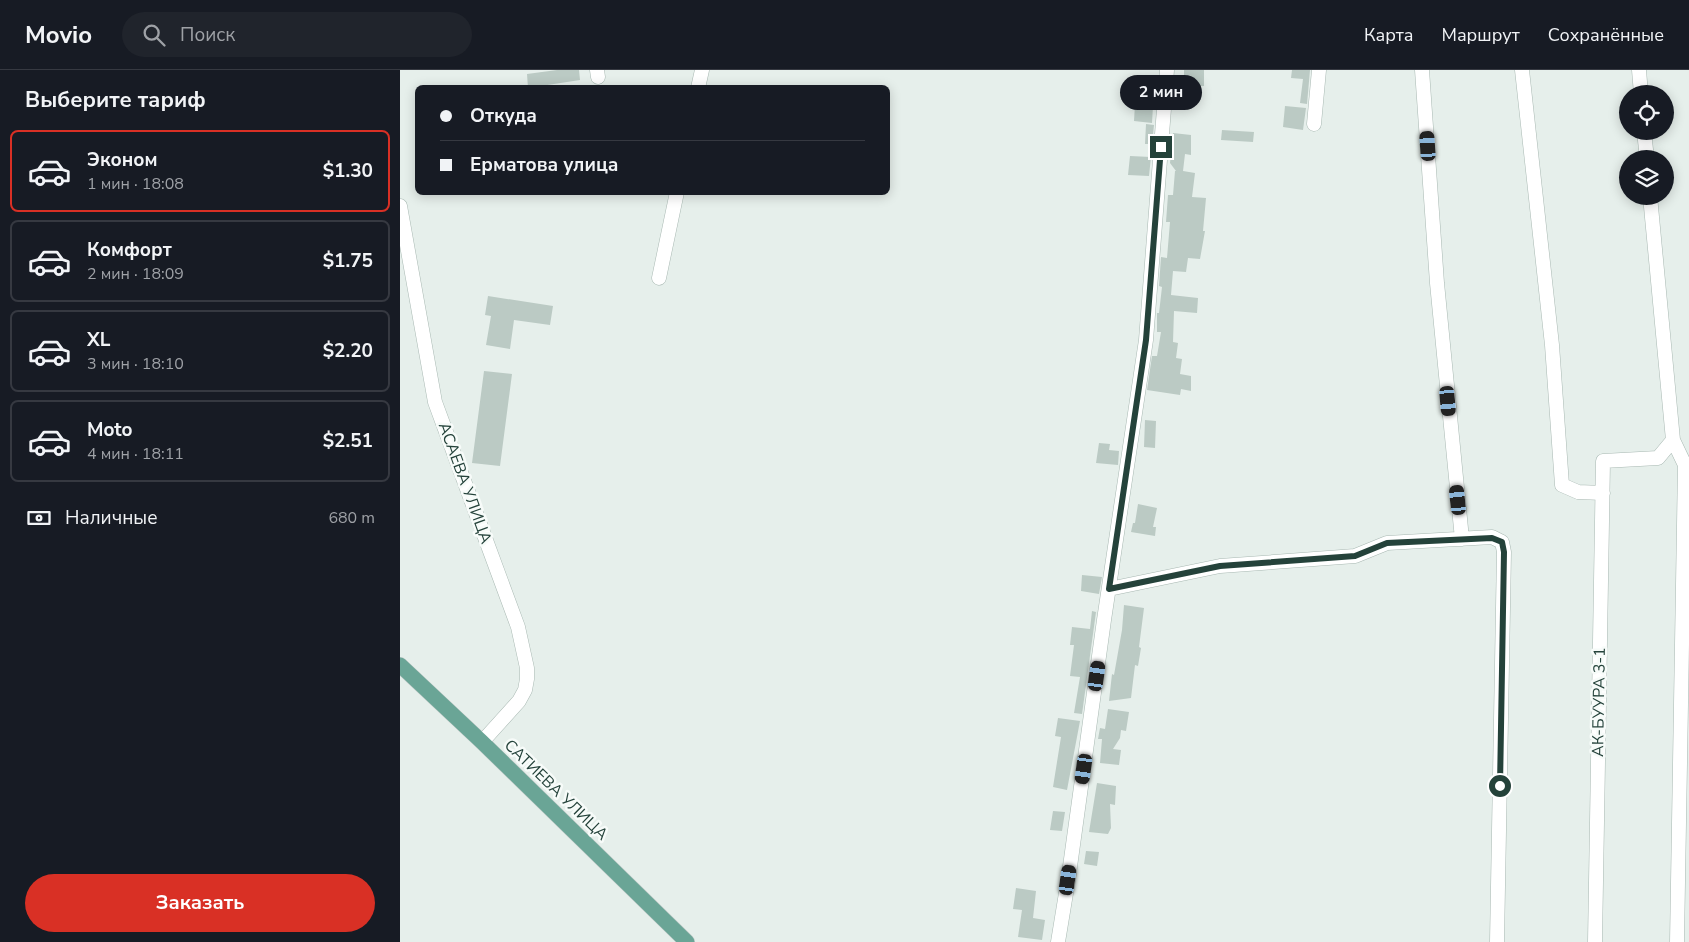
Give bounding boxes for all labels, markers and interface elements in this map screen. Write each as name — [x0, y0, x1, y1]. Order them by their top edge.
search box — [122, 12, 472, 57]
text: Movio — [25, 19, 92, 51]
icon: search — [140, 21, 168, 49]
text: Поиск — [180, 22, 235, 48]
text: Карта — [1364, 23, 1414, 47]
text: Маршрут — [1442, 23, 1520, 47]
text: Сохранённые — [1548, 23, 1664, 47]
callout: 2 мин — [1120, 75, 1202, 110]
text: 2 мин — [1139, 81, 1183, 103]
text: Выберите тариф — [25, 85, 206, 115]
map controls — [1619, 85, 1674, 205]
button: locate — [1619, 85, 1674, 140]
text: Откуда — [470, 103, 537, 129]
car — [1419, 131, 1436, 161]
route end — [1150, 136, 1172, 158]
text: Эконом — [87, 147, 158, 173]
icon: car — [27, 149, 72, 194]
button: layers — [1619, 150, 1674, 205]
text: Ерматова улица — [470, 152, 618, 178]
text: $1.30 — [323, 158, 373, 184]
text: 1 мин · 18:08 — [87, 173, 184, 195]
text: Комфорт — [87, 237, 172, 263]
icon: car — [27, 239, 72, 284]
text: $1.75 — [323, 248, 373, 274]
text: 2 мин · 18:09 — [87, 263, 184, 285]
text: XL — [87, 327, 110, 353]
icon: car — [27, 329, 72, 374]
text: $2.20 — [323, 338, 373, 364]
text: 3 мин · 18:10 — [87, 353, 184, 375]
car — [1439, 385, 1456, 417]
text: Moto — [87, 417, 133, 443]
icon: car — [27, 419, 72, 464]
street label: АСАЕВА УЛИЦА — [433, 419, 497, 547]
text: $2.51 — [323, 428, 373, 454]
text: 4 мин · 18:11 — [87, 443, 184, 465]
car — [1448, 484, 1467, 516]
icon: cash — [25, 504, 53, 532]
text: Наличные — [65, 505, 158, 531]
text: 680 m — [328, 507, 375, 529]
street label: АК-БУУРА 3-1 — [1587, 647, 1611, 757]
car — [1087, 660, 1106, 692]
street label: САТИЕВА УЛИЦА — [499, 735, 613, 846]
car — [1074, 753, 1093, 785]
route start — [1489, 775, 1511, 797]
car — [1058, 864, 1077, 896]
button: Заказать — [25, 874, 375, 932]

